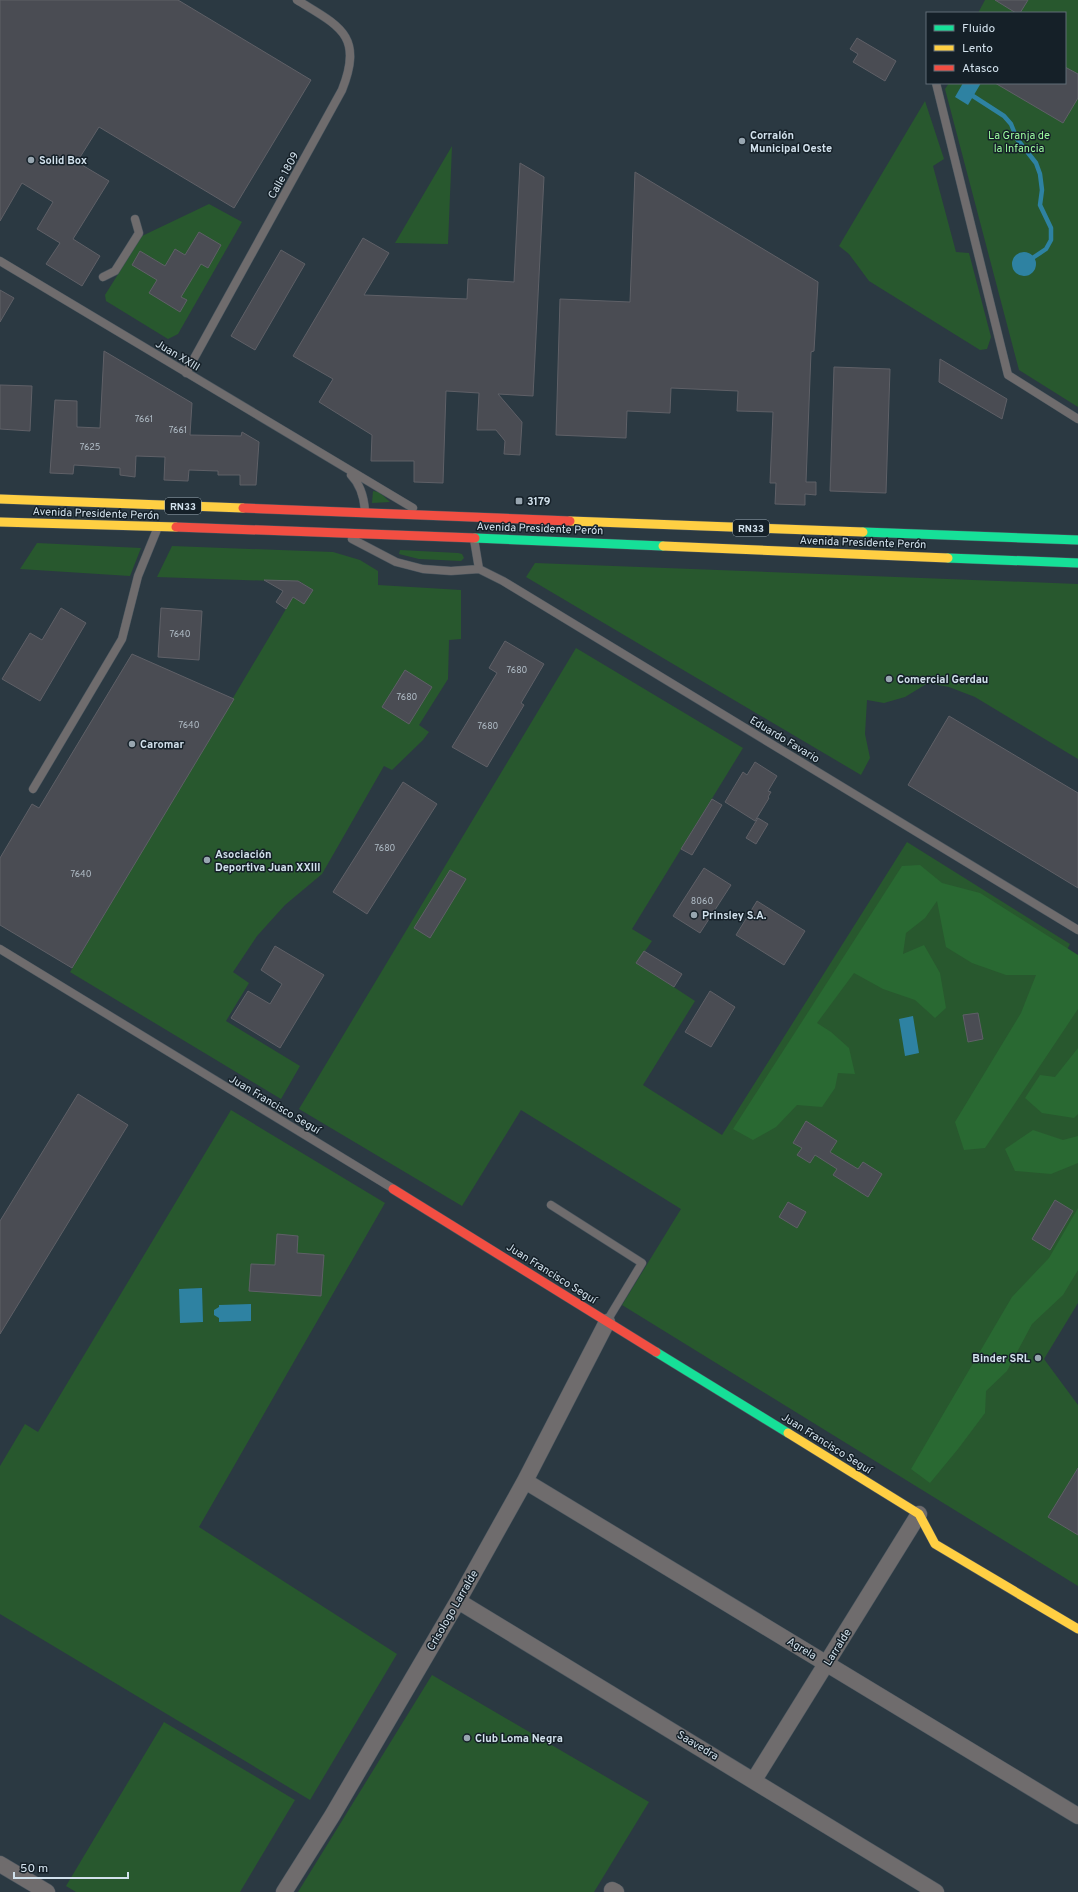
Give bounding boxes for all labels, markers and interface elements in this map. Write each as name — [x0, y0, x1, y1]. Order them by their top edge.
legend — [926, 12, 1066, 84]
text: Fluido — [962, 21, 995, 37]
text: Lento — [962, 41, 993, 57]
text: Atasco — [962, 61, 999, 77]
place label: Corralón Municipal Oeste — [750, 129, 832, 156]
park label: La Granja de la Infancia — [988, 129, 1050, 156]
marker: Corralón Municipal Oeste — [737, 136, 747, 146]
street label: Calle 1809 — [265, 150, 302, 201]
place label: Solid Box — [39, 154, 88, 168]
marker: Solid Box — [26, 155, 36, 165]
street label: Juan XXIII — [153, 337, 202, 375]
house number: 7661 — [135, 414, 153, 425]
house number: 7661 — [169, 425, 187, 436]
house number: 7625 — [80, 442, 100, 453]
place label: 3179 — [527, 495, 551, 509]
marker: 3179 — [514, 496, 524, 506]
road number: RN33 — [165, 498, 201, 514]
street label: Avenida Presidente Perón — [32, 505, 160, 523]
street label: Avenida Presidente Perón — [476, 520, 604, 538]
road number: RN33 — [733, 520, 769, 536]
street label: Avenida Presidente Perón — [799, 534, 927, 552]
house number: 7640 — [170, 629, 191, 640]
house number: 7680 — [507, 665, 528, 676]
place label: Comercial Gerdau — [897, 673, 988, 687]
marker: Comercial Gerdau — [884, 674, 894, 684]
house number: 7680 — [397, 692, 418, 703]
street label: Eduardo Favario — [747, 713, 822, 766]
house number: 7640 — [179, 720, 200, 731]
house number: 7680 — [478, 721, 499, 732]
place label: Caromar — [140, 738, 184, 752]
marker: Caromar — [127, 739, 137, 749]
house number: 7680 — [375, 843, 396, 854]
place label: Asociación Deportiva Juan XXIII — [215, 848, 321, 875]
marker: Asociación Deportiva Juan XXIII — [202, 855, 212, 865]
house number: 7640 — [71, 869, 92, 880]
house number: 8060 — [691, 896, 713, 907]
place label: Prinsley S.A. — [702, 909, 767, 923]
marker: Prinsley S.A. — [689, 910, 699, 920]
street label: Juan Francisco Seguí — [226, 1072, 324, 1138]
street label: Juan Francisco Seguí — [504, 1240, 600, 1308]
place label: Binder SRL — [972, 1352, 1031, 1366]
marker: Binder SRL — [1033, 1353, 1043, 1363]
street label: Juan Francisco Seguí — [779, 1410, 875, 1478]
street label: Crisologo Larralde — [424, 1568, 482, 1653]
street label: Larralde — [821, 1626, 855, 1669]
street label: Agrela — [784, 1635, 819, 1663]
street label: Saavedra — [674, 1728, 721, 1764]
place label: Club Loma Negra — [475, 1732, 563, 1746]
marker: Club Loma Negra — [462, 1733, 472, 1743]
scale bar — [14, 1854, 128, 1880]
text: 50 m — [20, 1861, 48, 1877]

